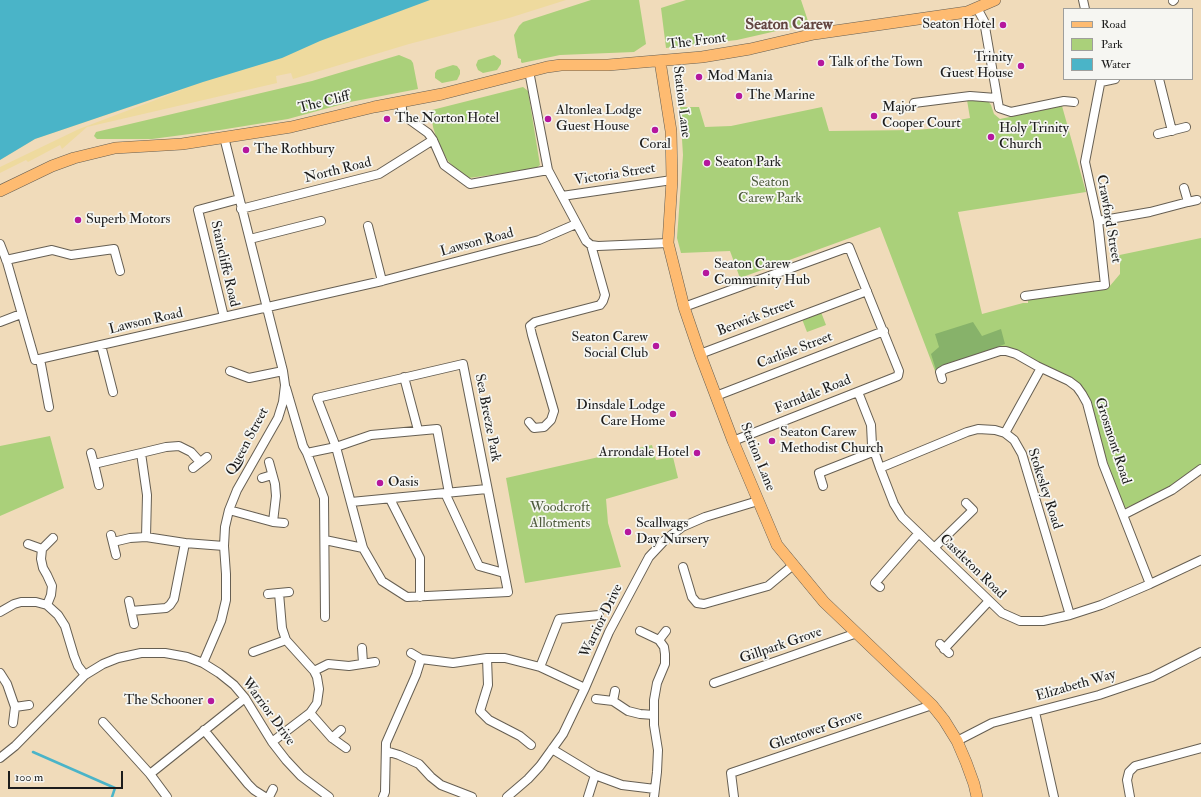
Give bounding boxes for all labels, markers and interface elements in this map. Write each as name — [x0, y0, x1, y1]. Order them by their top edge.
legend — [1063, 8, 1193, 80]
district label: Seaton Carew — [745, 16, 833, 36]
place label: Seaton Hotel — [922, 17, 995, 33]
text: Road — [1101, 17, 1126, 32]
marker: Seaton Hotel — [998, 20, 1008, 30]
street label: The Front — [667, 30, 727, 54]
text: Park — [1101, 37, 1123, 52]
place label: Trinity Guest House — [940, 50, 1013, 82]
place label: Talk of the Town — [829, 55, 923, 71]
text: Water — [1101, 57, 1130, 72]
marker: Talk of the Town — [816, 58, 826, 68]
marker: Trinity Guest House — [1016, 61, 1026, 71]
street label: Station Lane — [668, 65, 694, 139]
place label: Mod Mania — [707, 69, 773, 85]
marker: Mod Mania — [694, 72, 704, 82]
place label: The Marine — [747, 88, 815, 104]
street label: The Cliff — [297, 89, 351, 117]
marker: The Marine — [734, 91, 744, 101]
place label: Major Cooper Court — [882, 100, 961, 132]
place label: Altonlea Lodge Guest House — [556, 103, 642, 136]
place label: The Norton Hotel — [395, 111, 499, 127]
marker: Major Cooper Court — [869, 111, 879, 121]
marker: The Norton Hotel — [382, 114, 392, 124]
marker: Altonlea Lodge Guest House — [543, 114, 553, 124]
place label: Holy Trinity Church — [999, 121, 1069, 154]
marker: Coral — [650, 125, 660, 135]
marker: Holy Trinity Church — [986, 132, 996, 142]
place label: Coral — [639, 137, 671, 153]
place label: The Rothbury — [254, 142, 334, 158]
marker: The Rothbury — [241, 145, 251, 155]
street label: North Road — [303, 155, 373, 187]
place label: Seaton Park — [715, 155, 781, 171]
marker: Seaton Park — [702, 158, 712, 168]
street label: Victoria Street — [573, 160, 657, 190]
street label: Crawford Street — [1092, 173, 1124, 265]
park label: Seaton Carew Park — [738, 175, 802, 208]
place label: Superb Motors — [86, 212, 170, 228]
marker: Superb Motors — [73, 215, 83, 225]
street label: Staincliffe Road — [206, 219, 242, 309]
street label: Lawson Road — [438, 225, 516, 261]
place label: Seaton Carew Community Hub — [714, 257, 810, 290]
marker: Seaton Carew Community Hub — [701, 268, 711, 278]
street label: Berwick Street — [715, 296, 797, 340]
street label: Lawson Road — [107, 305, 185, 339]
street label: Carlisle Street — [755, 329, 835, 373]
place label: Seaton Carew Social Club — [572, 330, 648, 362]
marker: Seaton Carew Social Club — [651, 341, 661, 351]
street label: Farndale Road — [772, 372, 854, 418]
street label: Sea Breeze Park — [470, 373, 504, 463]
street label: Grosmont Road — [1090, 396, 1134, 486]
place label: Dinsdale Lodge Care Home — [576, 398, 665, 430]
street label: Queen Street — [223, 405, 273, 479]
marker: Dinsdale Lodge Care Home — [668, 409, 678, 419]
street label: Station Lane — [736, 420, 778, 494]
place label: Seaton Carew Methodist Church — [780, 425, 884, 458]
marker: Seaton Carew Methodist Church — [767, 436, 777, 446]
place label: Arrondale Hotel — [599, 445, 689, 461]
street label: Stokesley Road — [1023, 447, 1065, 531]
marker: Arrondale Hotel — [692, 448, 702, 458]
place label: Oasis — [388, 475, 418, 491]
marker: Oasis — [375, 478, 385, 488]
park label: Woodcroft Allotments — [530, 500, 590, 532]
place label: Scallwags Day Nursery — [636, 516, 709, 548]
marker: Scallwags Day Nursery — [623, 527, 633, 537]
street label: Castleton Road — [935, 531, 1009, 603]
street label: Warrior Drive — [577, 581, 627, 661]
street label: Gillpark Grove — [738, 624, 824, 668]
street label: Elizabeth Way — [1034, 667, 1118, 705]
street label: Warrior Drive — [238, 675, 298, 749]
place label: The Schooner — [124, 693, 203, 709]
marker: The Schooner — [206, 696, 216, 706]
street label: Glentower Grove — [767, 707, 865, 755]
scale bar — [10, 763, 125, 789]
text: 100 m — [15, 770, 43, 785]

